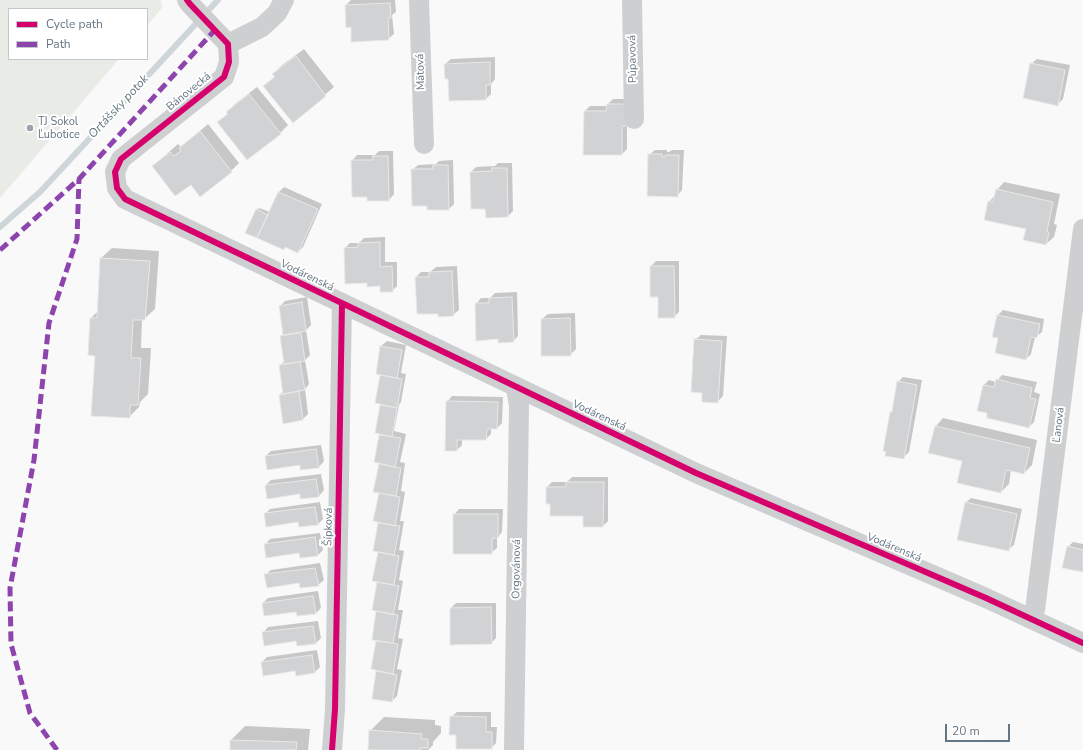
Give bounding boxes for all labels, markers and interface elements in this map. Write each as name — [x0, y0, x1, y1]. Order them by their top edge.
legend — [8, 8, 148, 60]
text: Cycle path — [46, 16, 103, 32]
street label: Púpavová — [626, 35, 640, 83]
text: Path — [46, 36, 71, 52]
street label: Mätová — [414, 54, 428, 90]
street label: Bánovecká — [164, 70, 214, 114]
water label: Ortášsky potok — [86, 72, 152, 142]
place label: TJ Sokol Ľubotice — [38, 115, 80, 141]
marker: TJ Sokol Ľubotice — [25, 123, 35, 133]
street label: Vodárenská — [278, 257, 336, 295]
street label: Vodárenská — [570, 398, 628, 434]
street label: Ľanová — [1050, 407, 1068, 443]
street label: Šípková — [322, 508, 336, 546]
street label: Vodárenská — [865, 531, 923, 565]
street label: Orgovánová — [510, 539, 524, 599]
scale bar — [947, 716, 1012, 742]
text: 20 m — [952, 723, 980, 739]

